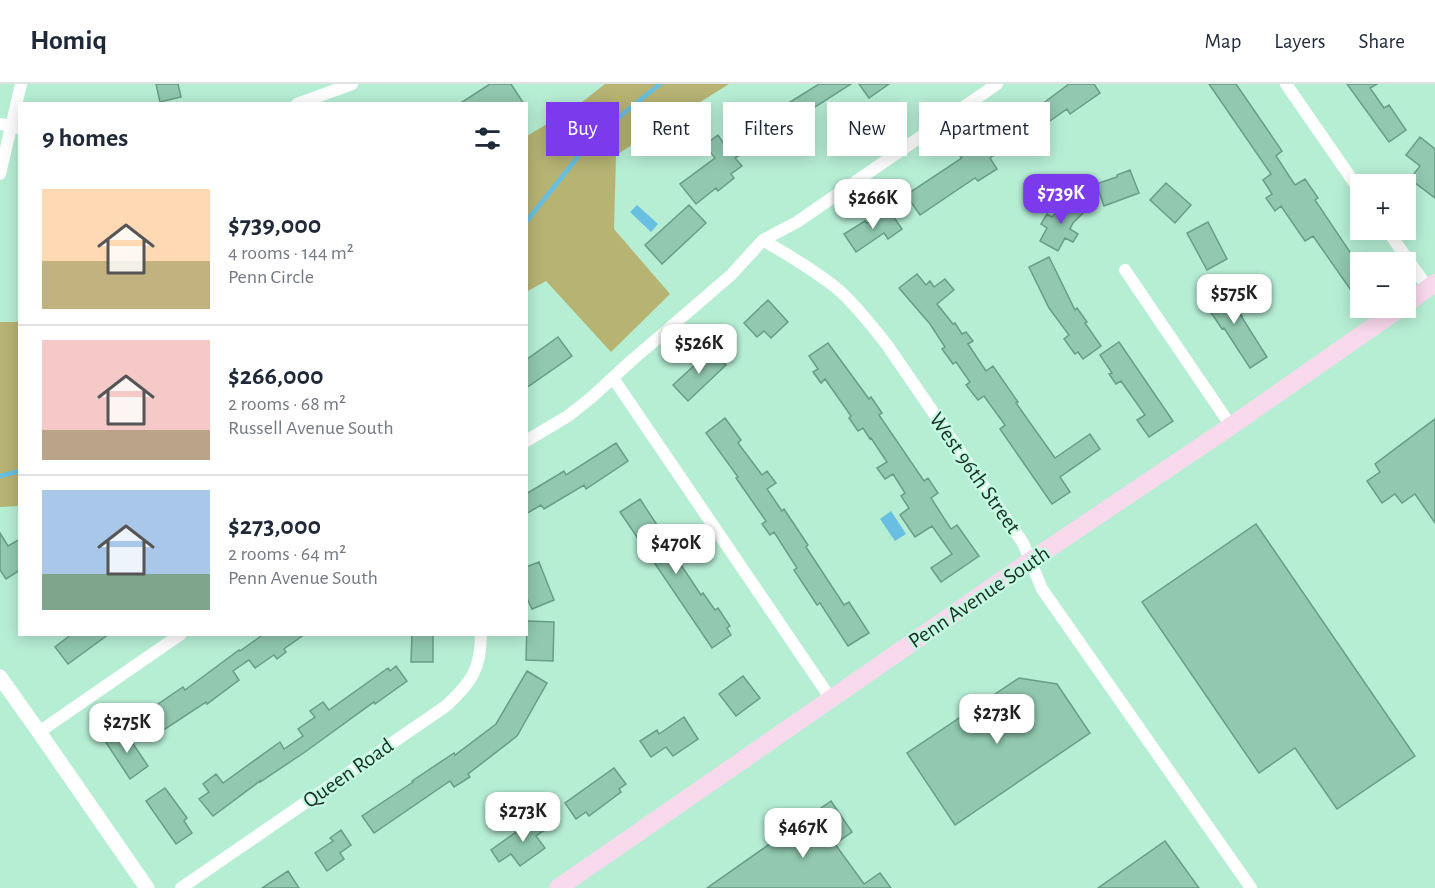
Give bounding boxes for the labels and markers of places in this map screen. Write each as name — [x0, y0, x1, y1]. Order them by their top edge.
pin: $739K — [1019, 174, 1103, 225]
pin: $266K — [831, 179, 915, 230]
pin: $575K — [1192, 274, 1276, 325]
pin: $526K — [657, 324, 741, 375]
pin: $470K — [634, 524, 718, 575]
pin: $273K — [955, 694, 1039, 745]
pin: $275K — [85, 703, 169, 754]
pin: $273K — [481, 792, 565, 843]
pin: $467K — [761, 808, 845, 859]

